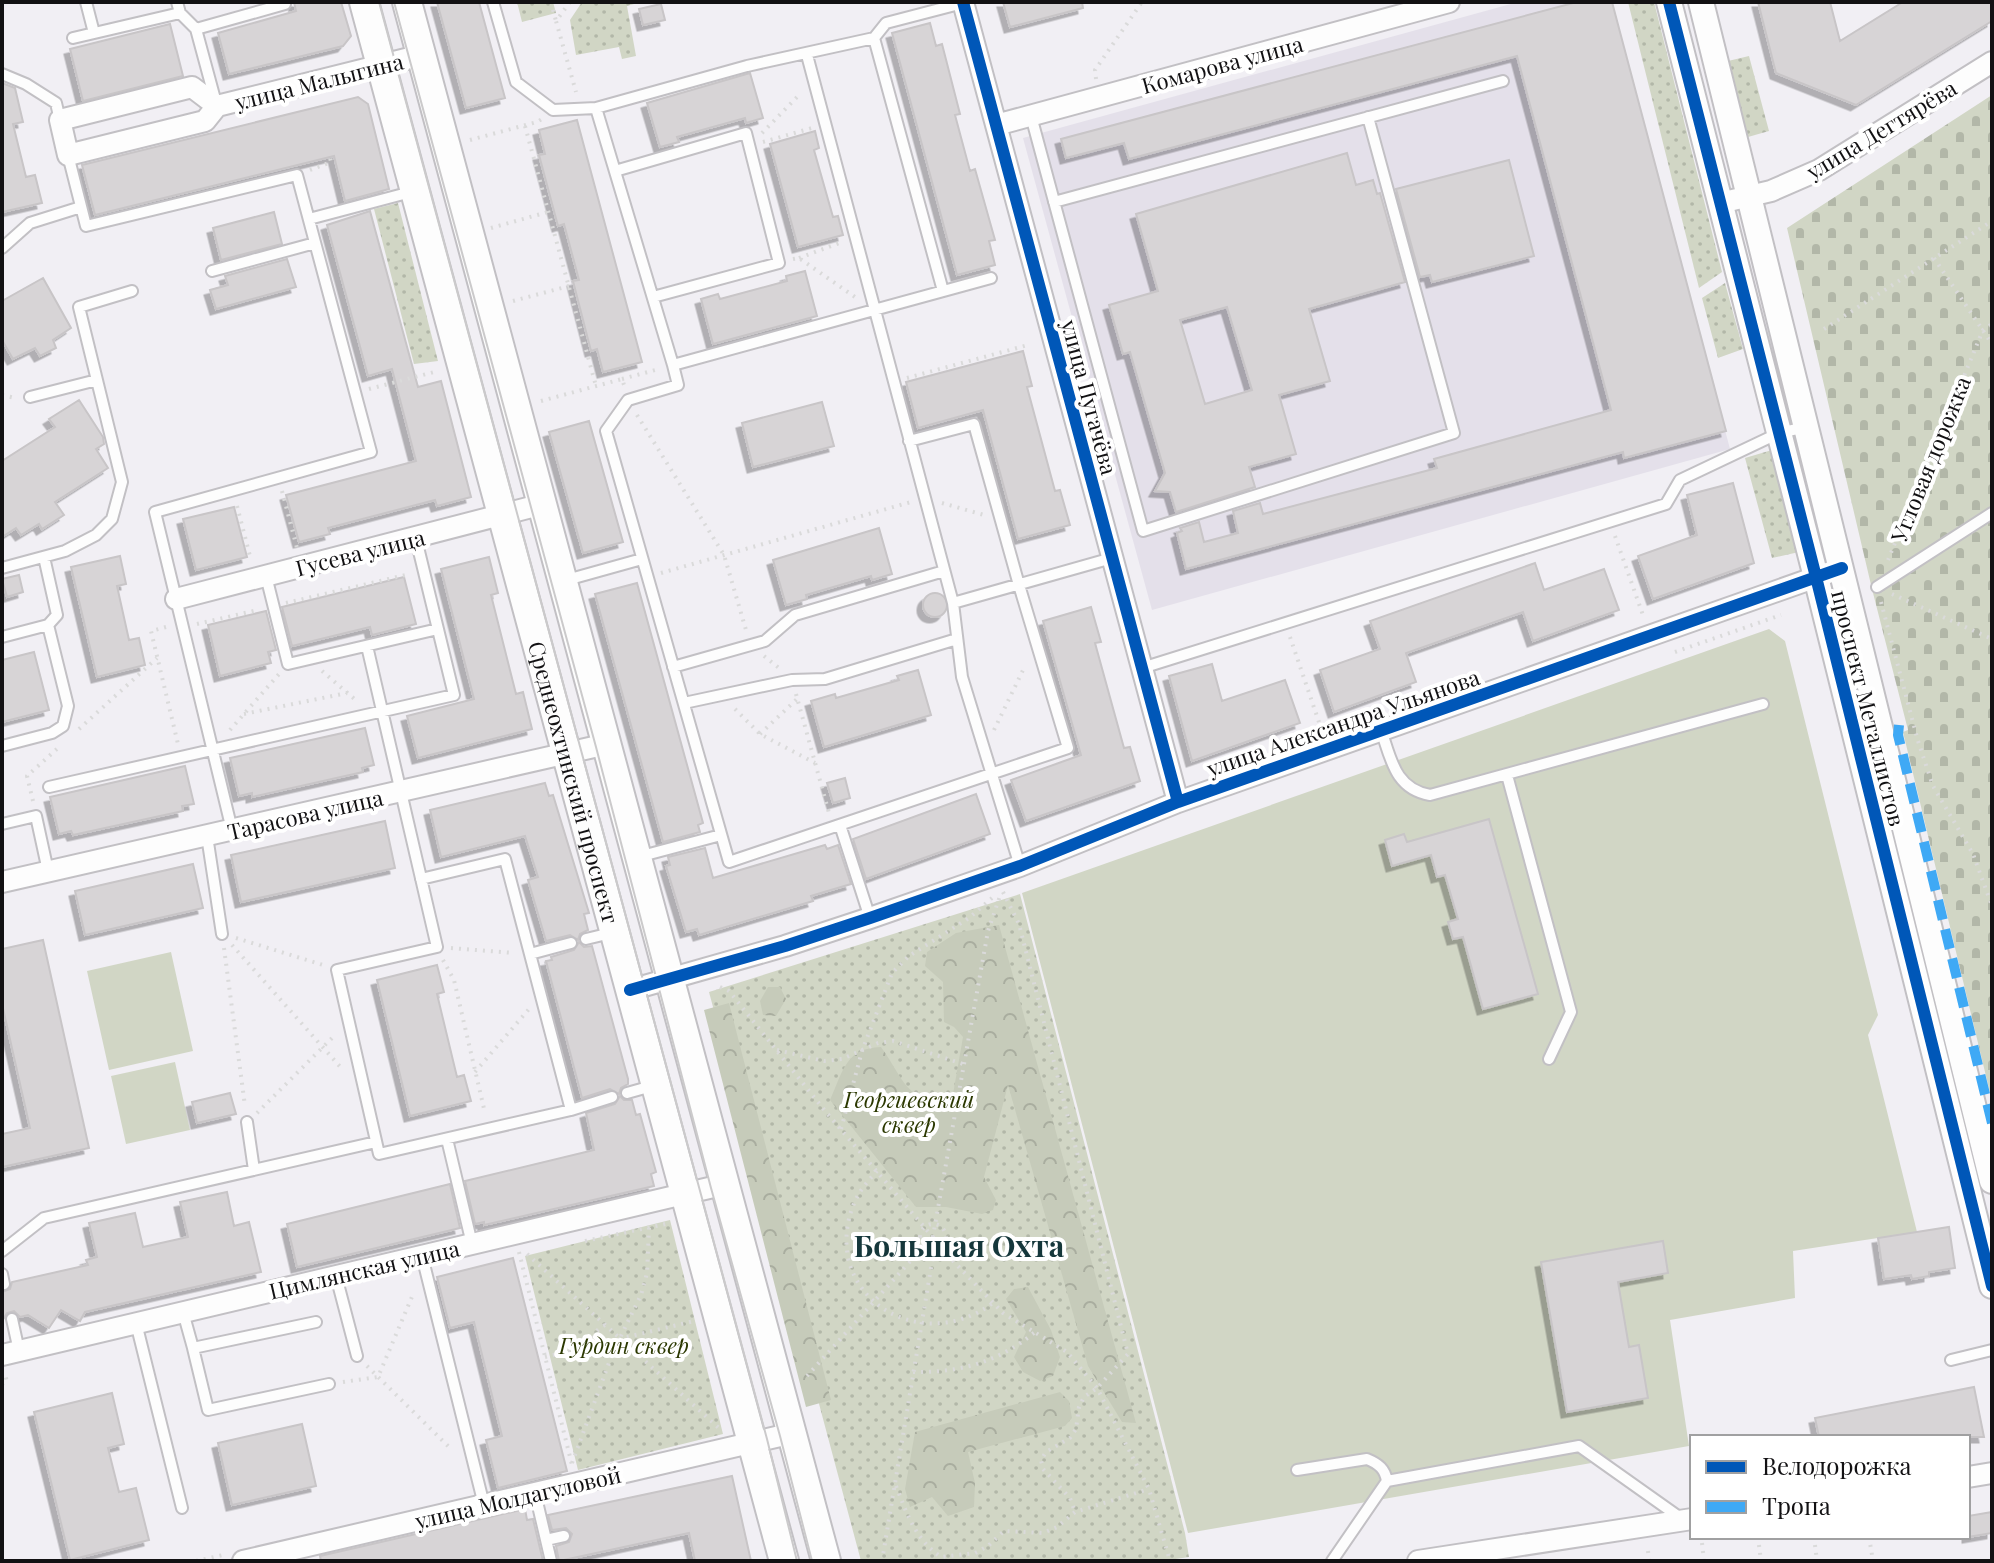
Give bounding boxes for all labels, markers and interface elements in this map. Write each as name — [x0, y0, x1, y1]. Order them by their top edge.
street label: Комарова улица — [1138, 28, 1306, 100]
street label: улица Малыгина — [231, 46, 406, 117]
street label: улица Дегтярёва — [1799, 72, 1962, 186]
street label: улица Пугачёва — [1055, 315, 1125, 478]
street label: Угловая дорожка — [1883, 372, 1977, 547]
street label: Гусева улица — [292, 521, 428, 583]
street label: проспект Металлистов — [1825, 587, 1913, 829]
street label: Среднеохтинский проспект — [522, 638, 627, 927]
street label: улица Александра Ульянова — [1202, 661, 1483, 783]
street label: Тарасова улица — [224, 782, 386, 846]
park label: Георгиевский сквер — [843, 1084, 975, 1139]
district label: Большая Охта — [854, 1225, 1065, 1265]
street label: Цимлянская улица — [266, 1232, 462, 1306]
park label: Гурдин сквер — [558, 1330, 689, 1360]
legend — [1690, 1435, 1970, 1539]
text: Велодорожка — [1762, 1449, 1912, 1481]
street label: улица Молдагуловой — [411, 1459, 624, 1535]
text: Тропа — [1762, 1489, 1831, 1521]

